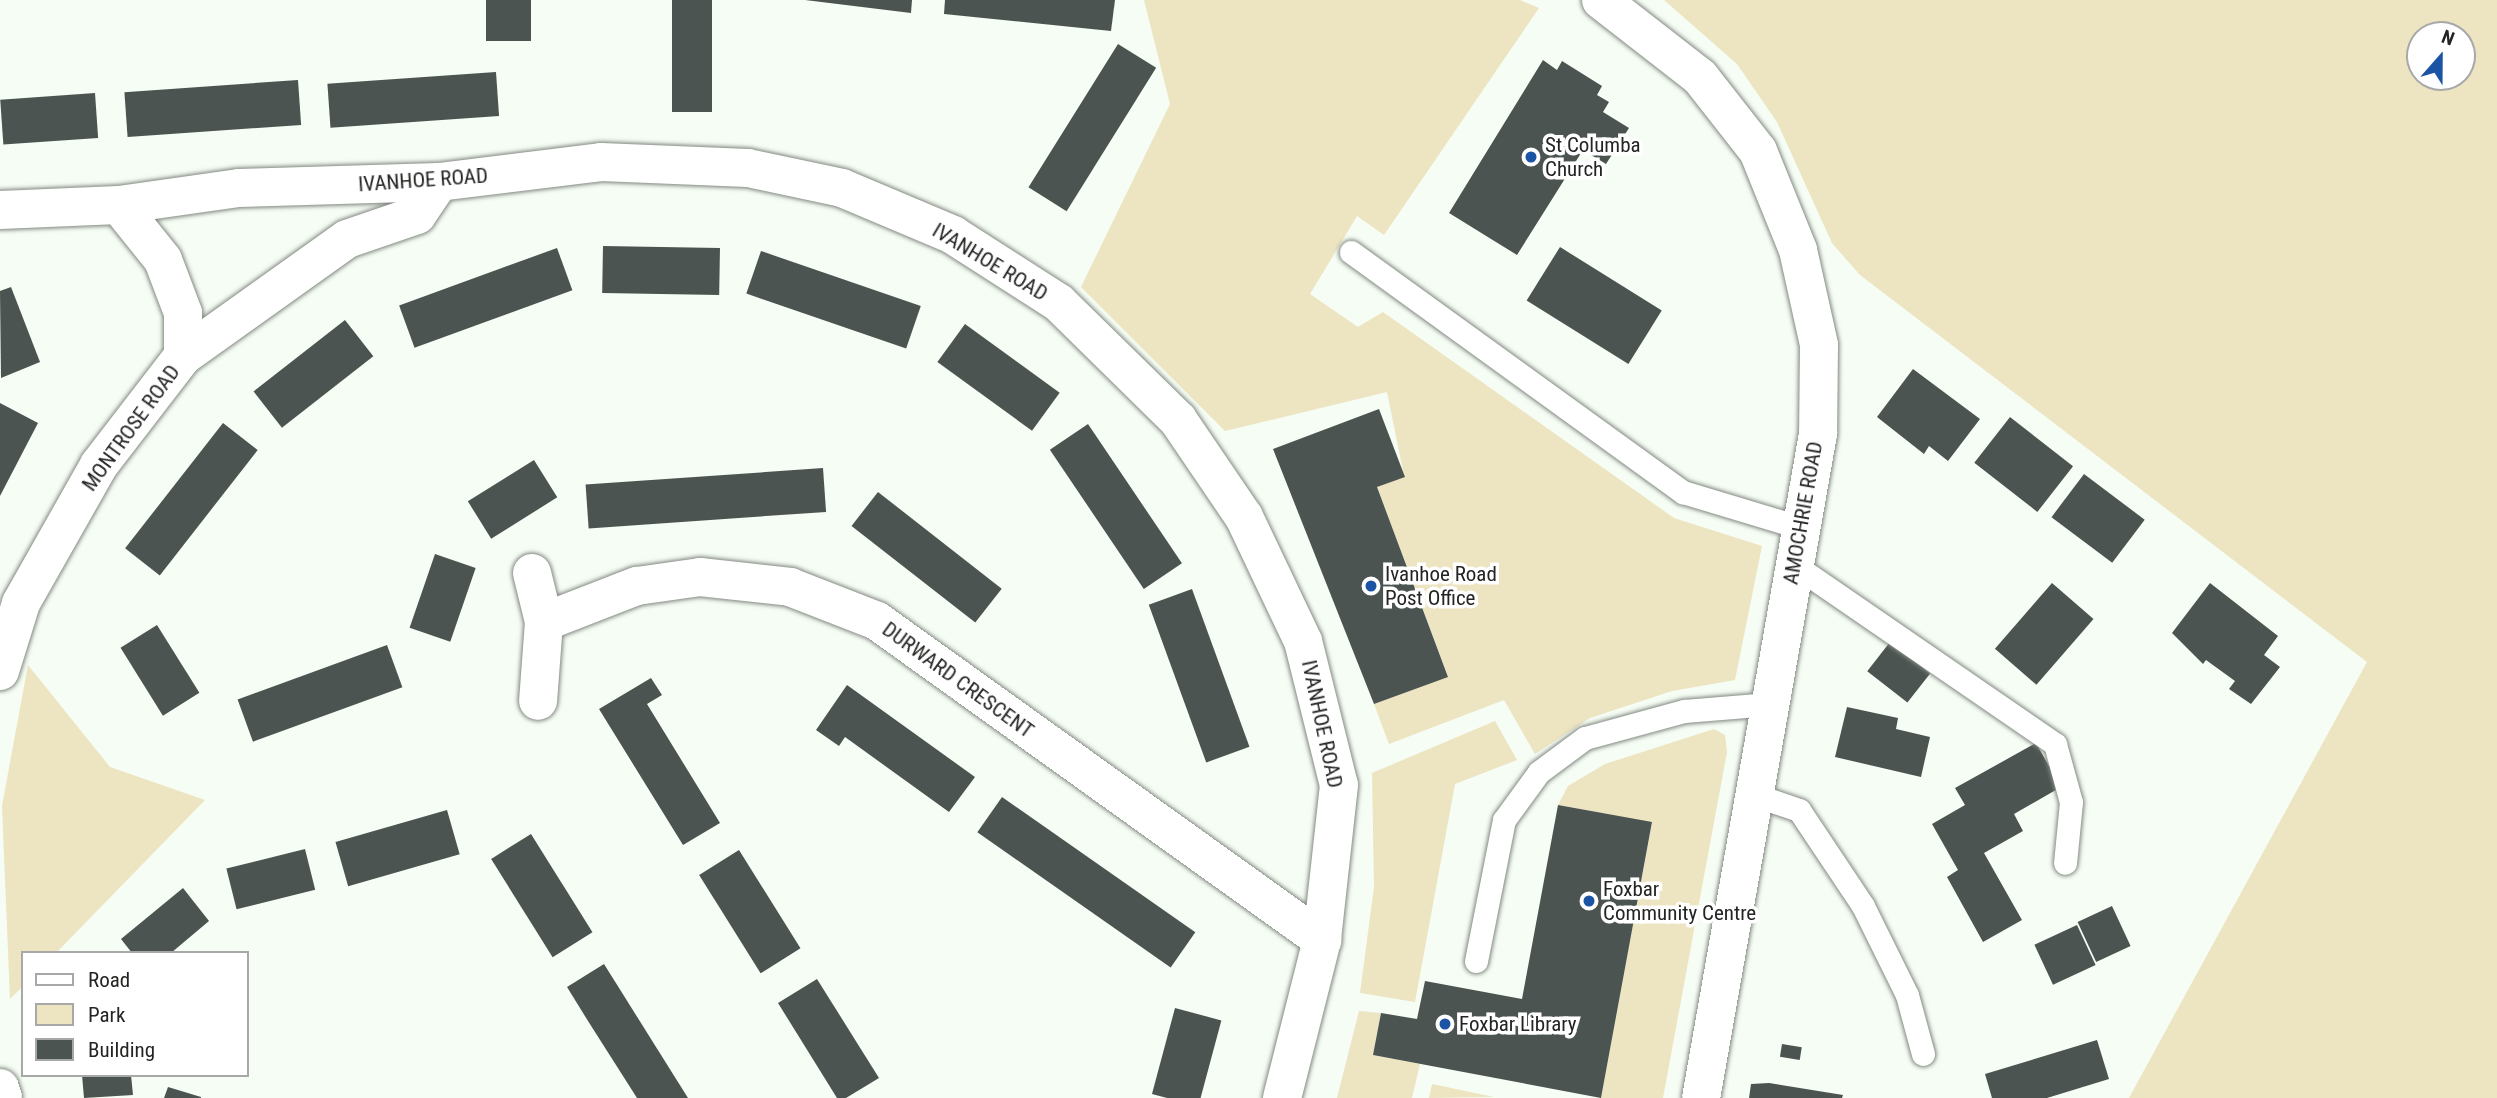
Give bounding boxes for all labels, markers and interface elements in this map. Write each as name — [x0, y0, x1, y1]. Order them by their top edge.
north arrow — [2406, 21, 2476, 91]
text: N — [2438, 25, 2458, 51]
place label: St Columba Church — [1545, 132, 1641, 182]
marker: St Columba Church — [1523, 149, 1539, 165]
street label: IVANHOE ROAD — [357, 163, 489, 197]
street label: IVANHOE ROAD — [928, 218, 1052, 306]
street label: MONTROSE ROAD — [77, 360, 185, 496]
street label: AMOCHRIE ROAD — [1778, 439, 1828, 587]
place label: Ivanhoe Road Post Office — [1385, 561, 1497, 611]
marker: Ivanhoe Road Post Office — [1363, 578, 1379, 594]
street label: DURWARD CRESCENT — [877, 617, 1039, 743]
street label: IVANHOE ROAD — [1296, 658, 1348, 790]
place label: Foxbar Community Centre — [1603, 876, 1756, 926]
marker: Foxbar Community Centre — [1581, 893, 1597, 909]
legend — [21, 951, 248, 1077]
text: Road — [88, 968, 130, 992]
text: Park — [88, 1003, 125, 1027]
place label: Foxbar Library — [1459, 1011, 1577, 1037]
marker: Foxbar Library — [1437, 1016, 1453, 1032]
text: Building — [88, 1038, 155, 1062]

